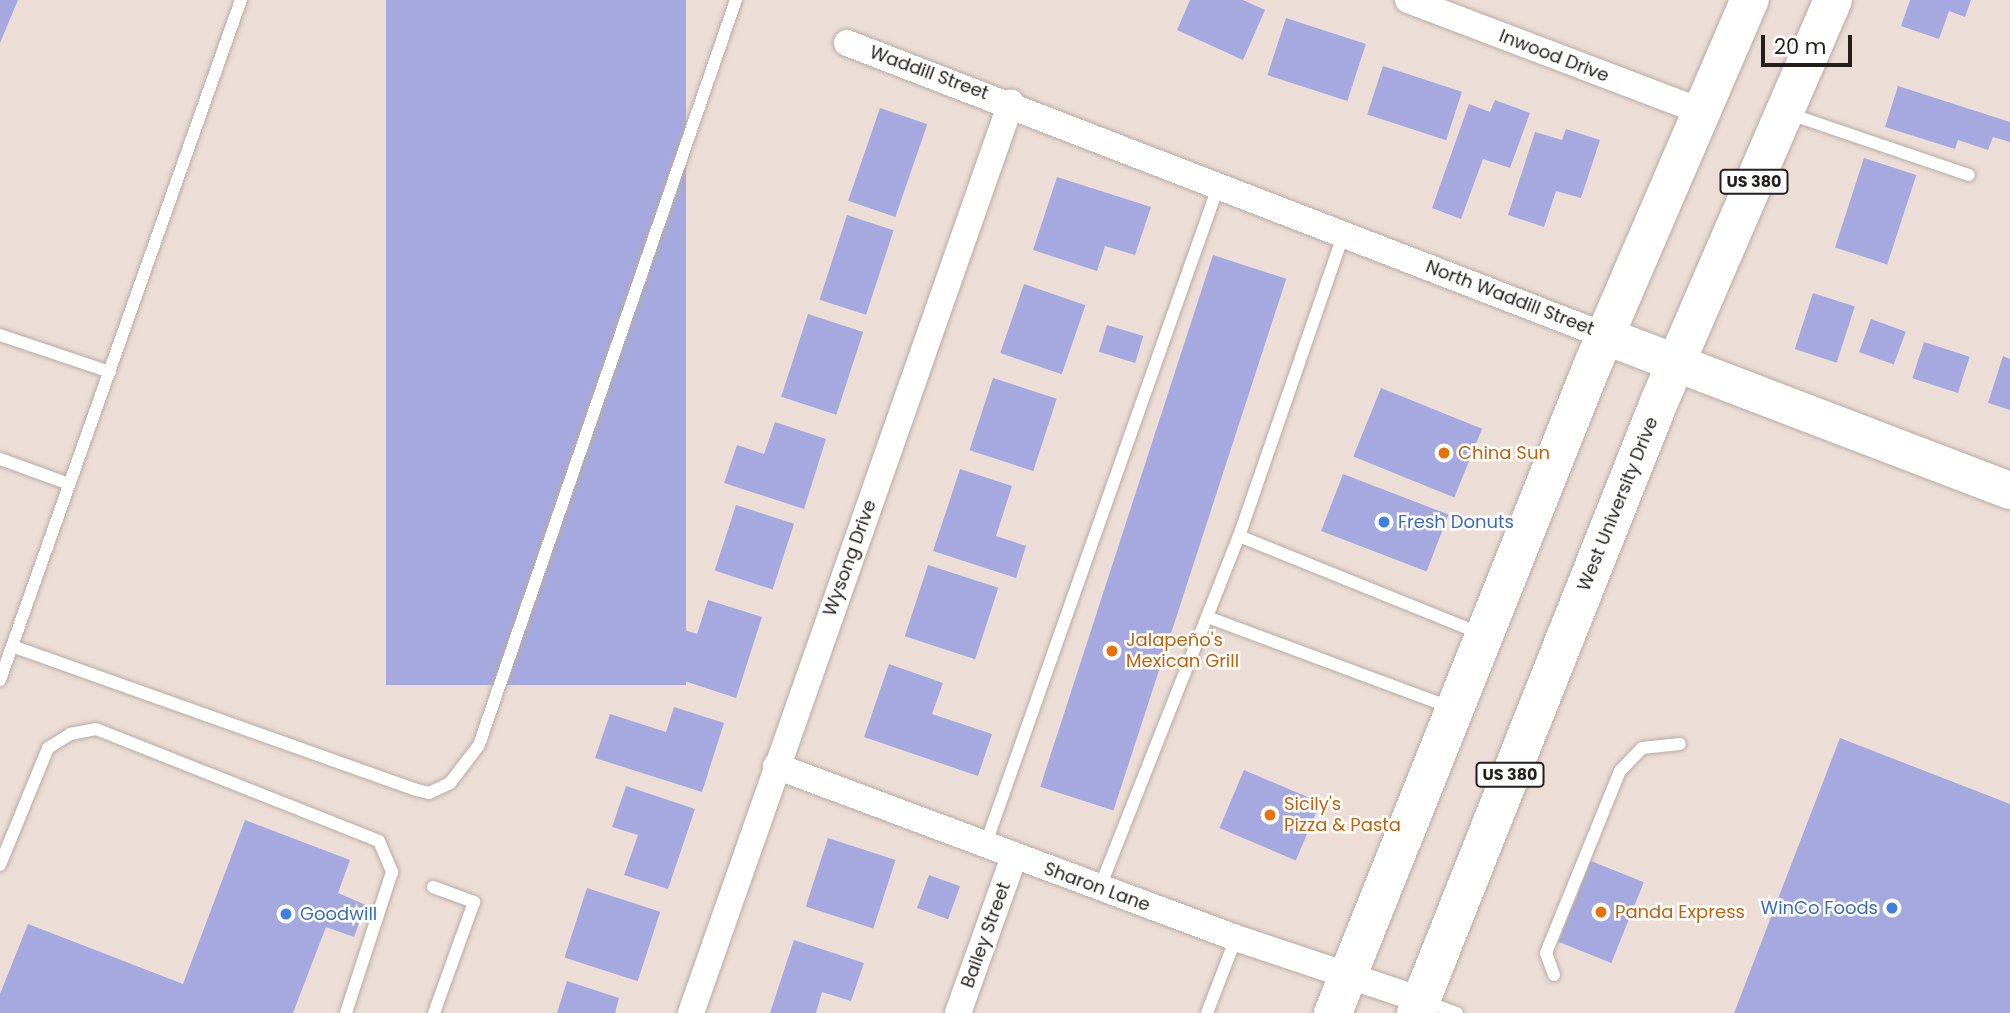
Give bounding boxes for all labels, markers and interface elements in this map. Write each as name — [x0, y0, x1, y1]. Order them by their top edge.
scale bar — [1765, 21, 1856, 65]
street label: Inwood Drive — [1496, 25, 1612, 87]
text: 20 m — [1774, 32, 1827, 61]
street label: Waddill Street — [867, 41, 991, 105]
road number: US 380 — [1719, 170, 1789, 194]
street label: North Waddill Street — [1423, 256, 1597, 340]
street label: West University Drive — [1573, 414, 1663, 594]
place label: China Sun — [1458, 442, 1550, 464]
marker: China Sun — [1436, 445, 1452, 461]
street label: Wysong Drive — [819, 497, 881, 619]
place label: Fresh Donuts — [1398, 511, 1514, 533]
marker: Fresh Donuts — [1376, 514, 1392, 530]
place label: Jalapeño's Mexican Grill — [1126, 630, 1239, 672]
marker: Jalapeño's Mexican Grill — [1104, 643, 1120, 659]
road number: US 380 — [1475, 762, 1545, 788]
place label: Sicily's Pizza & Pasta — [1284, 794, 1401, 836]
marker: Sicily's Pizza & Pasta — [1262, 807, 1278, 823]
street label: Sharon Lane — [1041, 858, 1153, 916]
street label: Bailey Street — [957, 879, 1015, 991]
place label: WinCo Foods — [1761, 897, 1878, 919]
marker: WinCo Foods — [1884, 900, 1900, 916]
place label: Panda Express — [1615, 901, 1745, 923]
place label: Goodwill — [300, 903, 377, 925]
marker: Panda Express — [1593, 904, 1609, 920]
marker: Goodwill — [278, 906, 294, 922]

